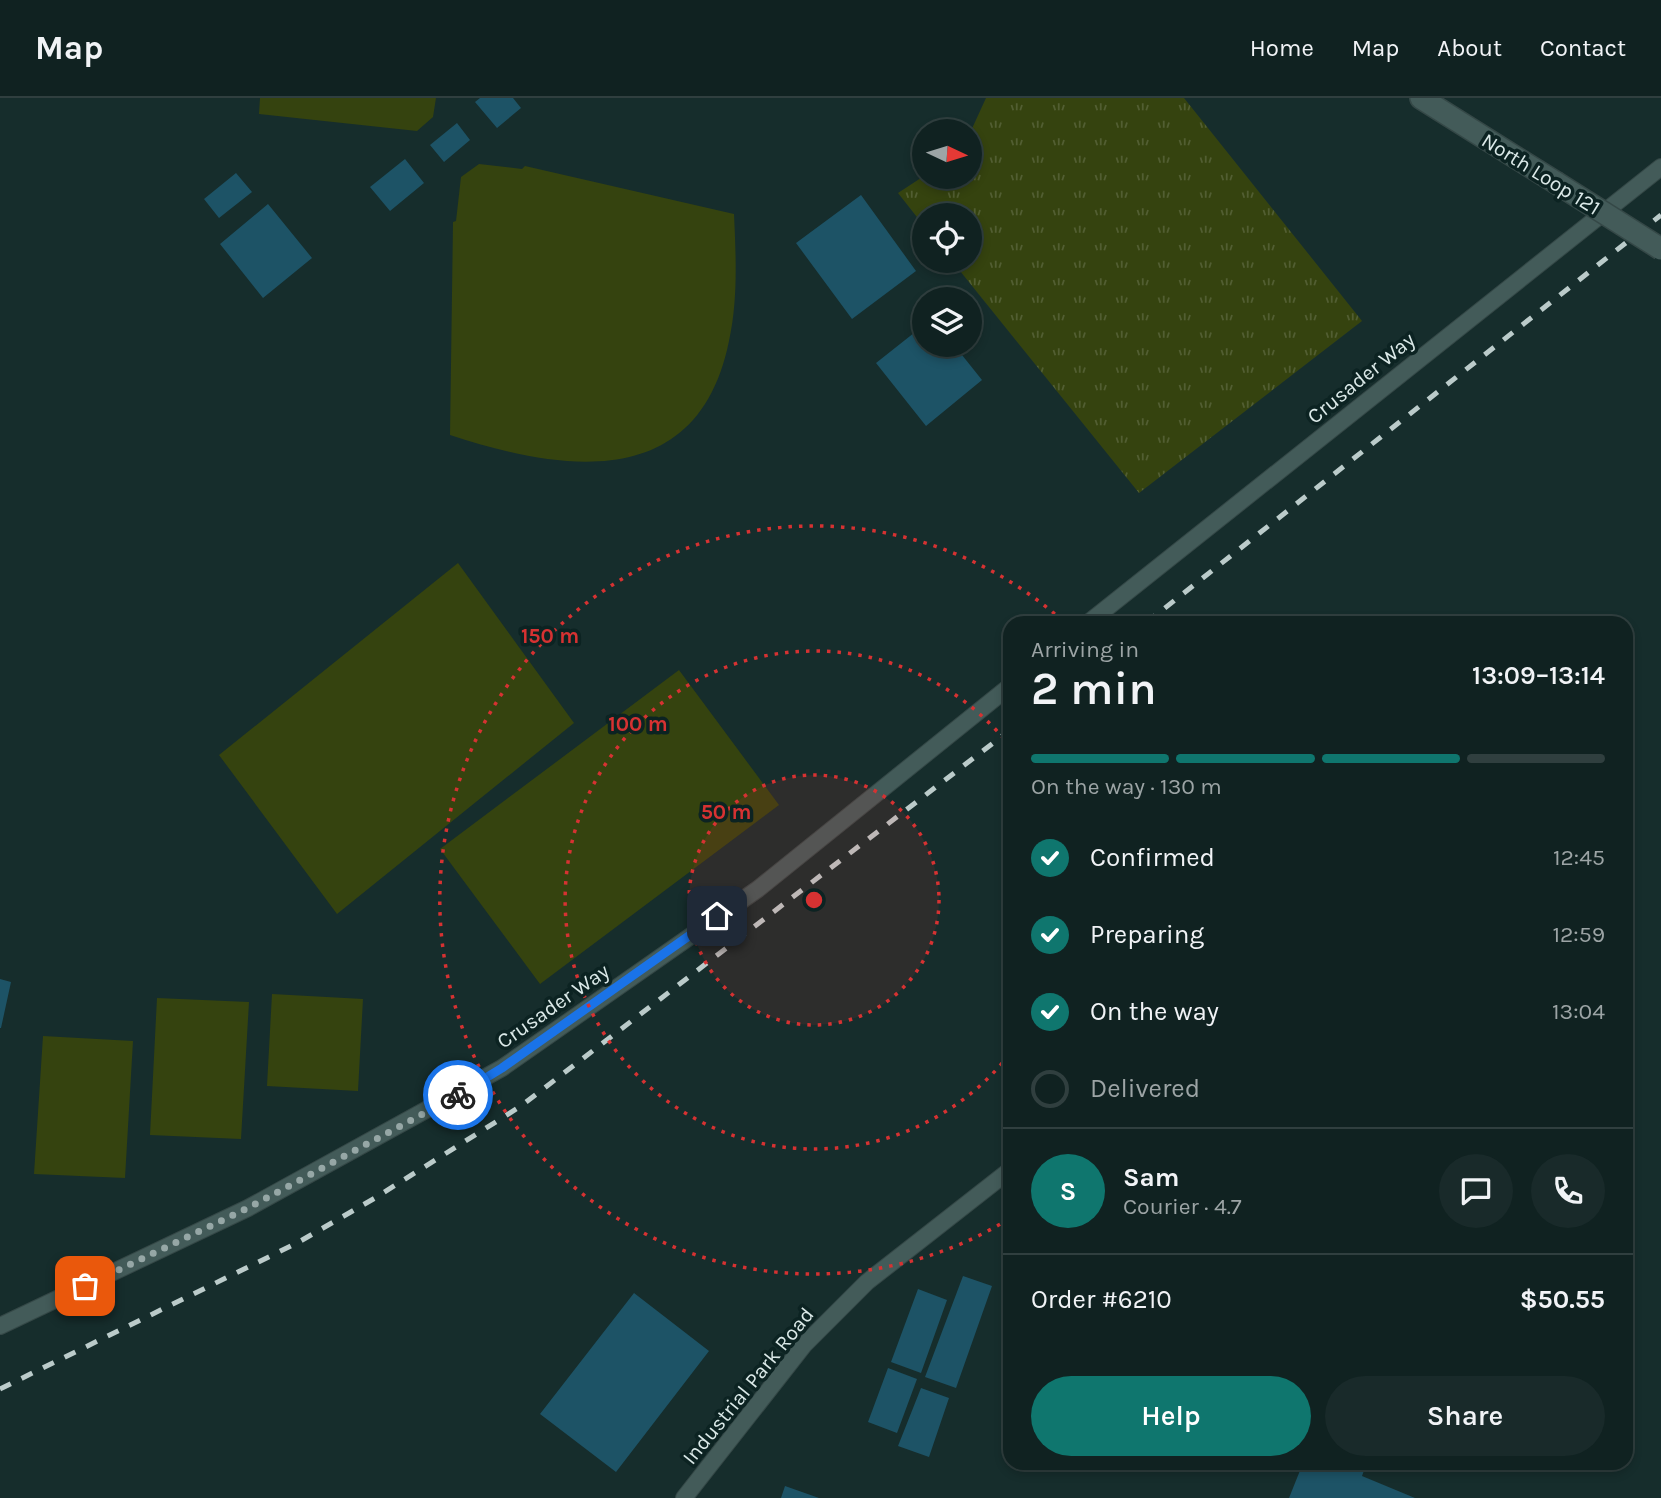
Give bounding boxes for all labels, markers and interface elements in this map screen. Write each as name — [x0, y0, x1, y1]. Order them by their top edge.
text: Map — [35, 29, 103, 67]
text: Home — [1250, 34, 1314, 62]
text: Map — [1352, 34, 1399, 62]
text: About — [1437, 34, 1502, 62]
text: Contact — [1540, 34, 1626, 62]
north arrow — [912, 119, 982, 189]
map controls — [912, 119, 982, 357]
street label: North Loop 121 — [1477, 128, 1605, 220]
button: locate — [912, 203, 982, 273]
button: layers — [912, 287, 982, 357]
street label: Crusader Way — [1303, 327, 1420, 429]
text: 150 m — [521, 624, 579, 648]
text: Arriving in — [1031, 636, 1139, 663]
text: 13:09–13:14 — [1472, 660, 1605, 691]
text: 2 min — [1031, 662, 1157, 716]
text: 100 m — [608, 712, 668, 736]
text: On the way · 130 m — [1031, 773, 1222, 800]
text: 50 m — [701, 800, 751, 824]
icon: check — [1031, 839, 1069, 877]
text: Confirmed — [1090, 842, 1215, 873]
text: 12:45 — [1553, 844, 1605, 871]
pin — [687, 886, 747, 946]
centre of rings — [802, 888, 826, 912]
icon: home — [698, 897, 736, 935]
icon: check — [1031, 916, 1069, 954]
text: Preparing — [1090, 919, 1204, 950]
text: 12:59 — [1552, 921, 1605, 948]
street label: Crusader Way — [492, 958, 614, 1053]
icon: check — [1031, 993, 1069, 1031]
text: On the way — [1090, 996, 1219, 1027]
text: 13:04 — [1552, 998, 1605, 1025]
courier — [423, 1060, 493, 1130]
text: Delivered — [1090, 1073, 1200, 1104]
icon: bike — [439, 1076, 477, 1114]
button: chat — [1439, 1154, 1513, 1228]
button: phone — [1531, 1154, 1605, 1228]
text: Sam — [1123, 1162, 1179, 1193]
text: S — [1060, 1176, 1076, 1207]
text: Courier · 4.7 — [1123, 1193, 1242, 1220]
pin — [55, 1256, 115, 1316]
icon: bag — [66, 1267, 104, 1305]
text: Order #6210 — [1031, 1284, 1172, 1315]
text: $50.55 — [1520, 1284, 1605, 1315]
street label: Industrial Park Road — [677, 1303, 819, 1469]
button: Help — [1031, 1376, 1311, 1456]
button: Share — [1325, 1376, 1605, 1456]

